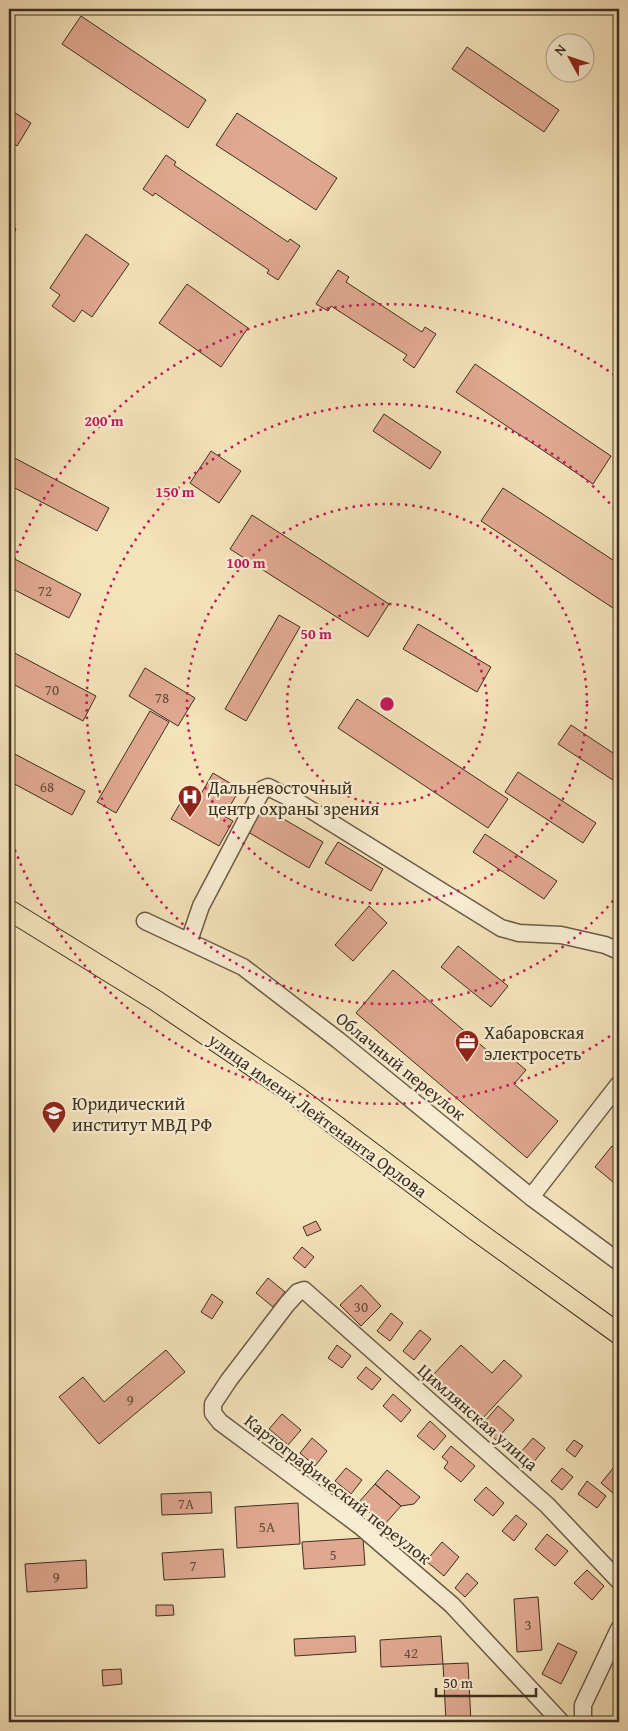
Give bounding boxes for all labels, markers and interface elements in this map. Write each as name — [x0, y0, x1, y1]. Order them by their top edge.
north arrow — [546, 32, 596, 82]
text: N — [549, 39, 571, 60]
text: 200 m — [84, 410, 124, 431]
text: 150 m — [155, 481, 195, 502]
text: 100 m — [226, 552, 266, 573]
house number: 72 — [38, 580, 52, 601]
text: 50 m — [300, 623, 332, 644]
house number: 70 — [45, 679, 59, 700]
house number: 78 — [155, 687, 169, 708]
centre of rings — [378, 695, 396, 713]
place label: Дальневосточный центр охраны зрения — [207, 774, 379, 822]
house number: 68 — [40, 776, 54, 797]
hospital icon: Дальневосточный центр охраны зрения — [177, 784, 203, 818]
street label: Облачный переулок — [330, 1005, 472, 1127]
place label: Хабаровская электросеть — [484, 1019, 584, 1067]
street label: улица имени Лейтенанта Орлова — [202, 1026, 434, 1204]
office icon: Хабаровская электросеть — [454, 1029, 480, 1063]
place label: Юридический институт МВД РФ — [72, 1090, 212, 1138]
school or university icon: Юридический институт МВД РФ — [41, 1100, 67, 1134]
house number: 30 — [354, 1296, 368, 1317]
street label: Цимлянская улица — [412, 1357, 545, 1477]
house number: 9 — [126, 1389, 134, 1410]
street label: Картографический переулок — [239, 1407, 438, 1571]
house number: 7А — [178, 1493, 194, 1514]
house number: 5А — [259, 1516, 275, 1537]
house number: 5 — [329, 1544, 337, 1565]
house number: 7 — [189, 1555, 197, 1576]
house number: 9 — [52, 1566, 60, 1587]
house number: 3 — [524, 1614, 532, 1635]
house number: 42 — [404, 1642, 418, 1663]
scale bar — [436, 1666, 536, 1698]
text: 50 m — [443, 1672, 474, 1693]

